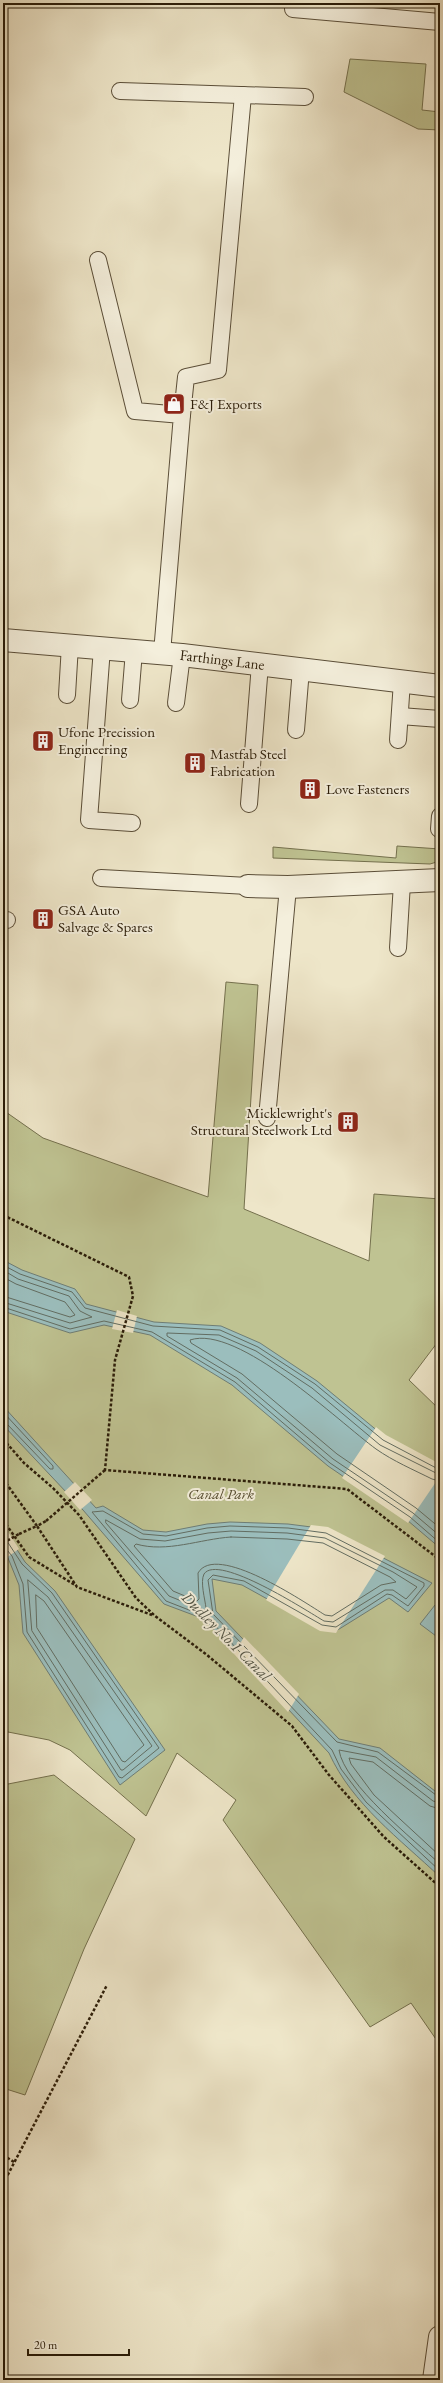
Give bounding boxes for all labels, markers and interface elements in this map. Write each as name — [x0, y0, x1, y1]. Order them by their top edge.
shop icon: F&J Exports — [161, 391, 187, 417]
place label: F&J Exports — [190, 394, 262, 413]
street label: Farthings Lane — [179, 645, 266, 674]
place label: Ufone Precission Engineering — [58, 722, 155, 758]
building icon: Ufone Precission Engineering — [30, 728, 56, 754]
place label: Mastfab Steel Fabrication — [210, 744, 287, 780]
building icon: Mastfab Steel Fabrication — [182, 750, 208, 776]
building icon: Love Fasteners — [297, 776, 323, 802]
place label: Love Fasteners — [326, 779, 409, 798]
place label: GSA Auto Salvage & Spares — [58, 900, 153, 936]
building icon: GSA Auto Salvage & Spares — [30, 906, 56, 932]
place label: Micklewright's Structural Steelwork Ltd — [191, 1103, 332, 1139]
building icon: Micklewright's Structural Steelwork Ltd — [335, 1109, 361, 1135]
park label: Canal Park — [188, 1484, 254, 1503]
water label: Dudley No.1 Canal — [177, 1586, 276, 1686]
scale bar — [28, 2331, 129, 2357]
text: 20 m — [34, 2337, 58, 2353]

